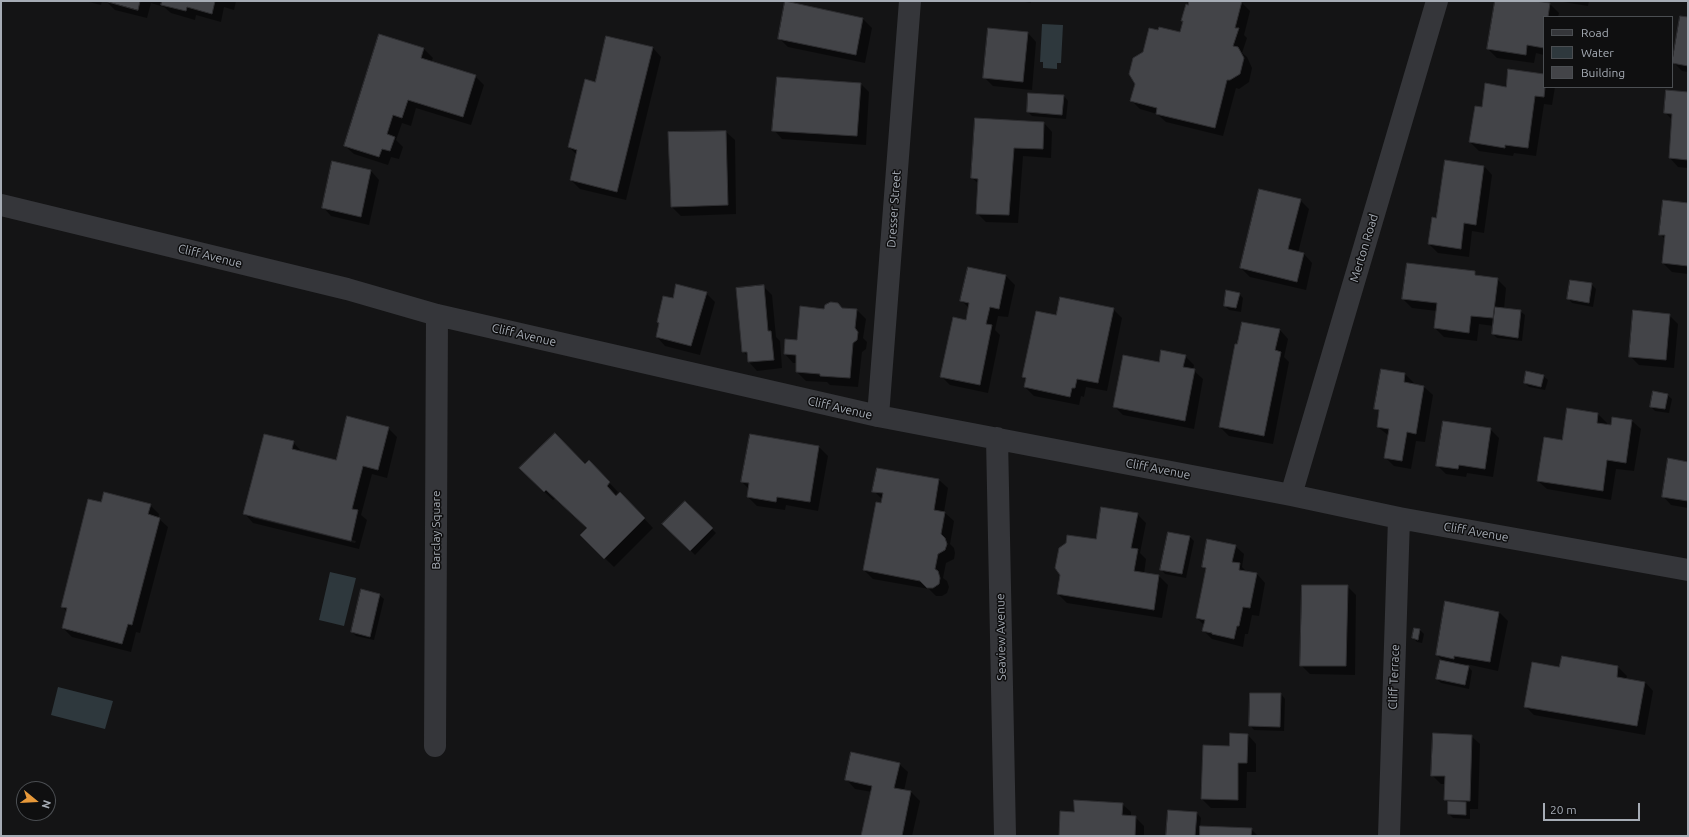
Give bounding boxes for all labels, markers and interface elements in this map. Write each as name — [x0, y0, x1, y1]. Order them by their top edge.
legend — [1543, 16, 1673, 88]
text: Road — [1581, 26, 1609, 39]
text: Water — [1581, 46, 1614, 59]
text: Building — [1581, 66, 1625, 79]
street label: Dresser Street — [884, 170, 904, 248]
street label: Merton Road — [1347, 212, 1381, 284]
street label: Cliff Avenue — [176, 241, 244, 271]
street label: Cliff Avenue — [490, 321, 558, 349]
street label: Cliff Avenue — [806, 394, 874, 422]
street label: Cliff Avenue — [1124, 456, 1192, 482]
street label: Barclay Square — [429, 490, 443, 570]
street label: Cliff Avenue — [1442, 519, 1510, 545]
street label: Seaview Avenue — [993, 593, 1009, 681]
street label: Cliff Terrace — [1386, 644, 1402, 710]
north arrow — [16, 781, 56, 821]
scale bar — [1545, 795, 1642, 821]
text: N — [39, 799, 53, 810]
text: 20 m — [1550, 803, 1577, 816]

